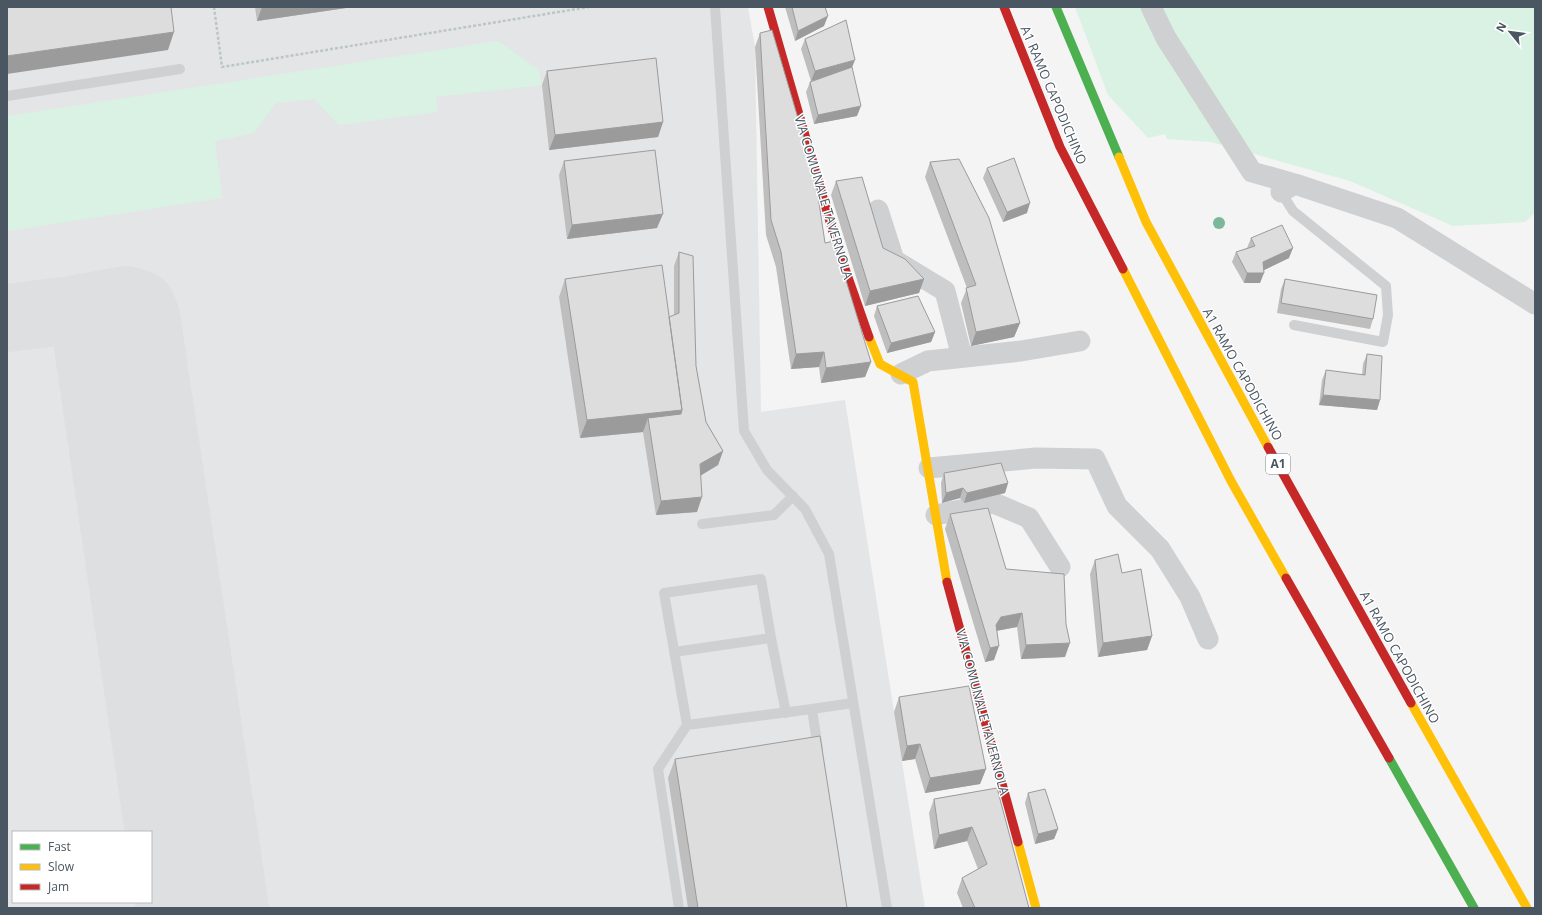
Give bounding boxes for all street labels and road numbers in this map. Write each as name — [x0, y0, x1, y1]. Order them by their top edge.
street label: A1 RAMO CAPODICHINO — [1017, 23, 1091, 167]
street label: VIA COMUNALE TAVERNOLA — [790, 113, 858, 282]
street label: A1 RAMO CAPODICHINO — [1199, 304, 1287, 444]
road number: A1 — [1266, 454, 1290, 474]
street label: A1 RAMO CAPODICHINO — [1356, 587, 1444, 727]
street label: VIA COMUNALE TAVERNOLA — [952, 627, 1014, 798]

